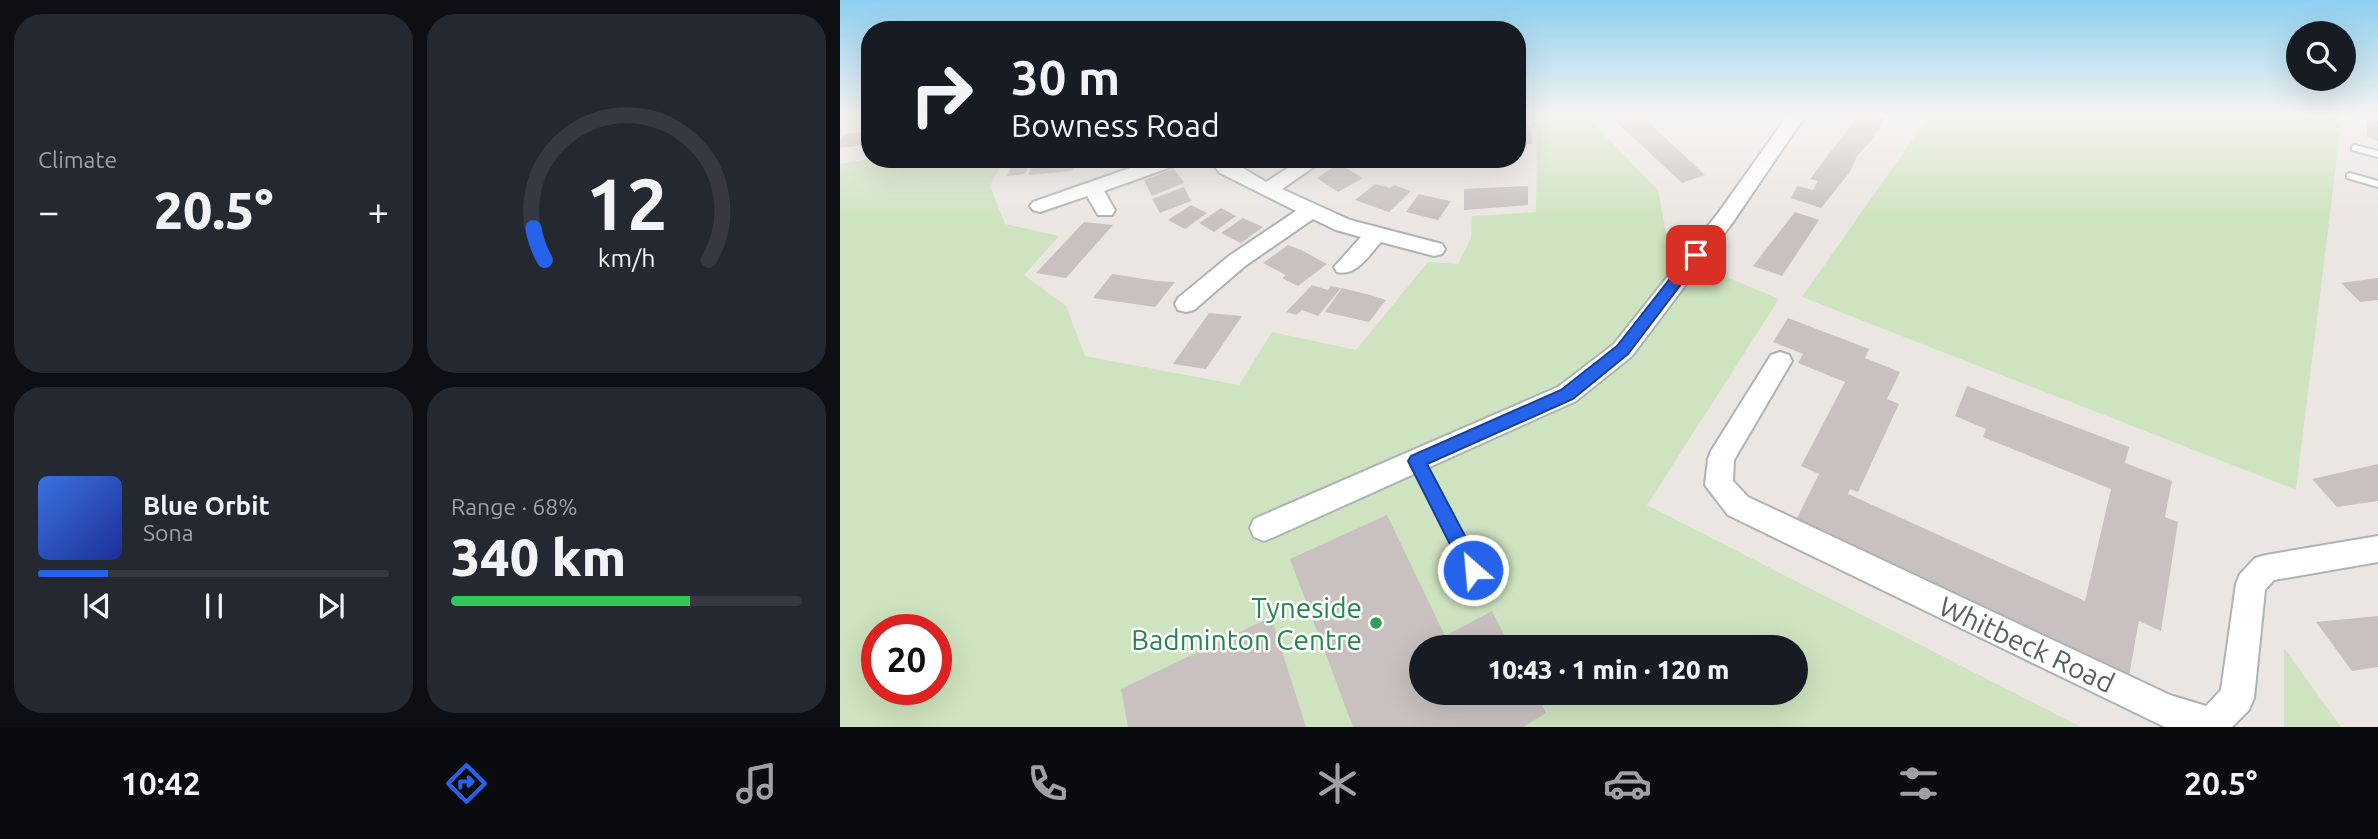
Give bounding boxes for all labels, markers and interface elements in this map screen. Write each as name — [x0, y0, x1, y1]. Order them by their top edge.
map controls — [2286, 21, 2356, 91]
button: search — [2286, 21, 2356, 91]
icon: right — [896, 49, 987, 140]
text: 30 m — [1011, 49, 1120, 104]
text: Bowness Road — [1011, 107, 1220, 143]
text: Climate — [38, 147, 117, 172]
text: 12 — [585, 162, 668, 244]
text: 20.5° — [154, 181, 273, 239]
text: − — [38, 190, 59, 232]
text: + — [368, 190, 389, 232]
pin — [1666, 225, 1726, 285]
icon: arrive — [1677, 236, 1715, 274]
text: km/h — [598, 243, 655, 271]
text: Blue Orbit — [143, 491, 270, 520]
text: Range · 68% — [451, 494, 578, 519]
text: Sona — [143, 520, 193, 545]
text: 340 km — [451, 528, 626, 586]
position arrow — [1436, 533, 1510, 607]
icon: previous — [78, 587, 116, 625]
icon: pause — [195, 587, 233, 625]
icon: next — [312, 587, 350, 625]
street label: Whitbeck Road — [1935, 590, 2119, 698]
place label: Tyneside Badminton Centre — [1131, 592, 1362, 655]
speed limit sign: 20 — [861, 614, 952, 705]
marker: Tyneside Badminton Centre — [1368, 615, 1384, 631]
text: 10:43 · 1 min · 120 m — [1488, 655, 1729, 684]
icon: directions — [442, 759, 491, 808]
icon: music — [732, 759, 781, 808]
icon: phone — [1023, 759, 1072, 808]
icon: climate — [1313, 759, 1362, 808]
icon: car — [1603, 759, 1652, 808]
icon: filters — [1894, 759, 1943, 808]
text: 10:42 — [121, 765, 201, 801]
text: 20.5° — [2184, 765, 2257, 801]

